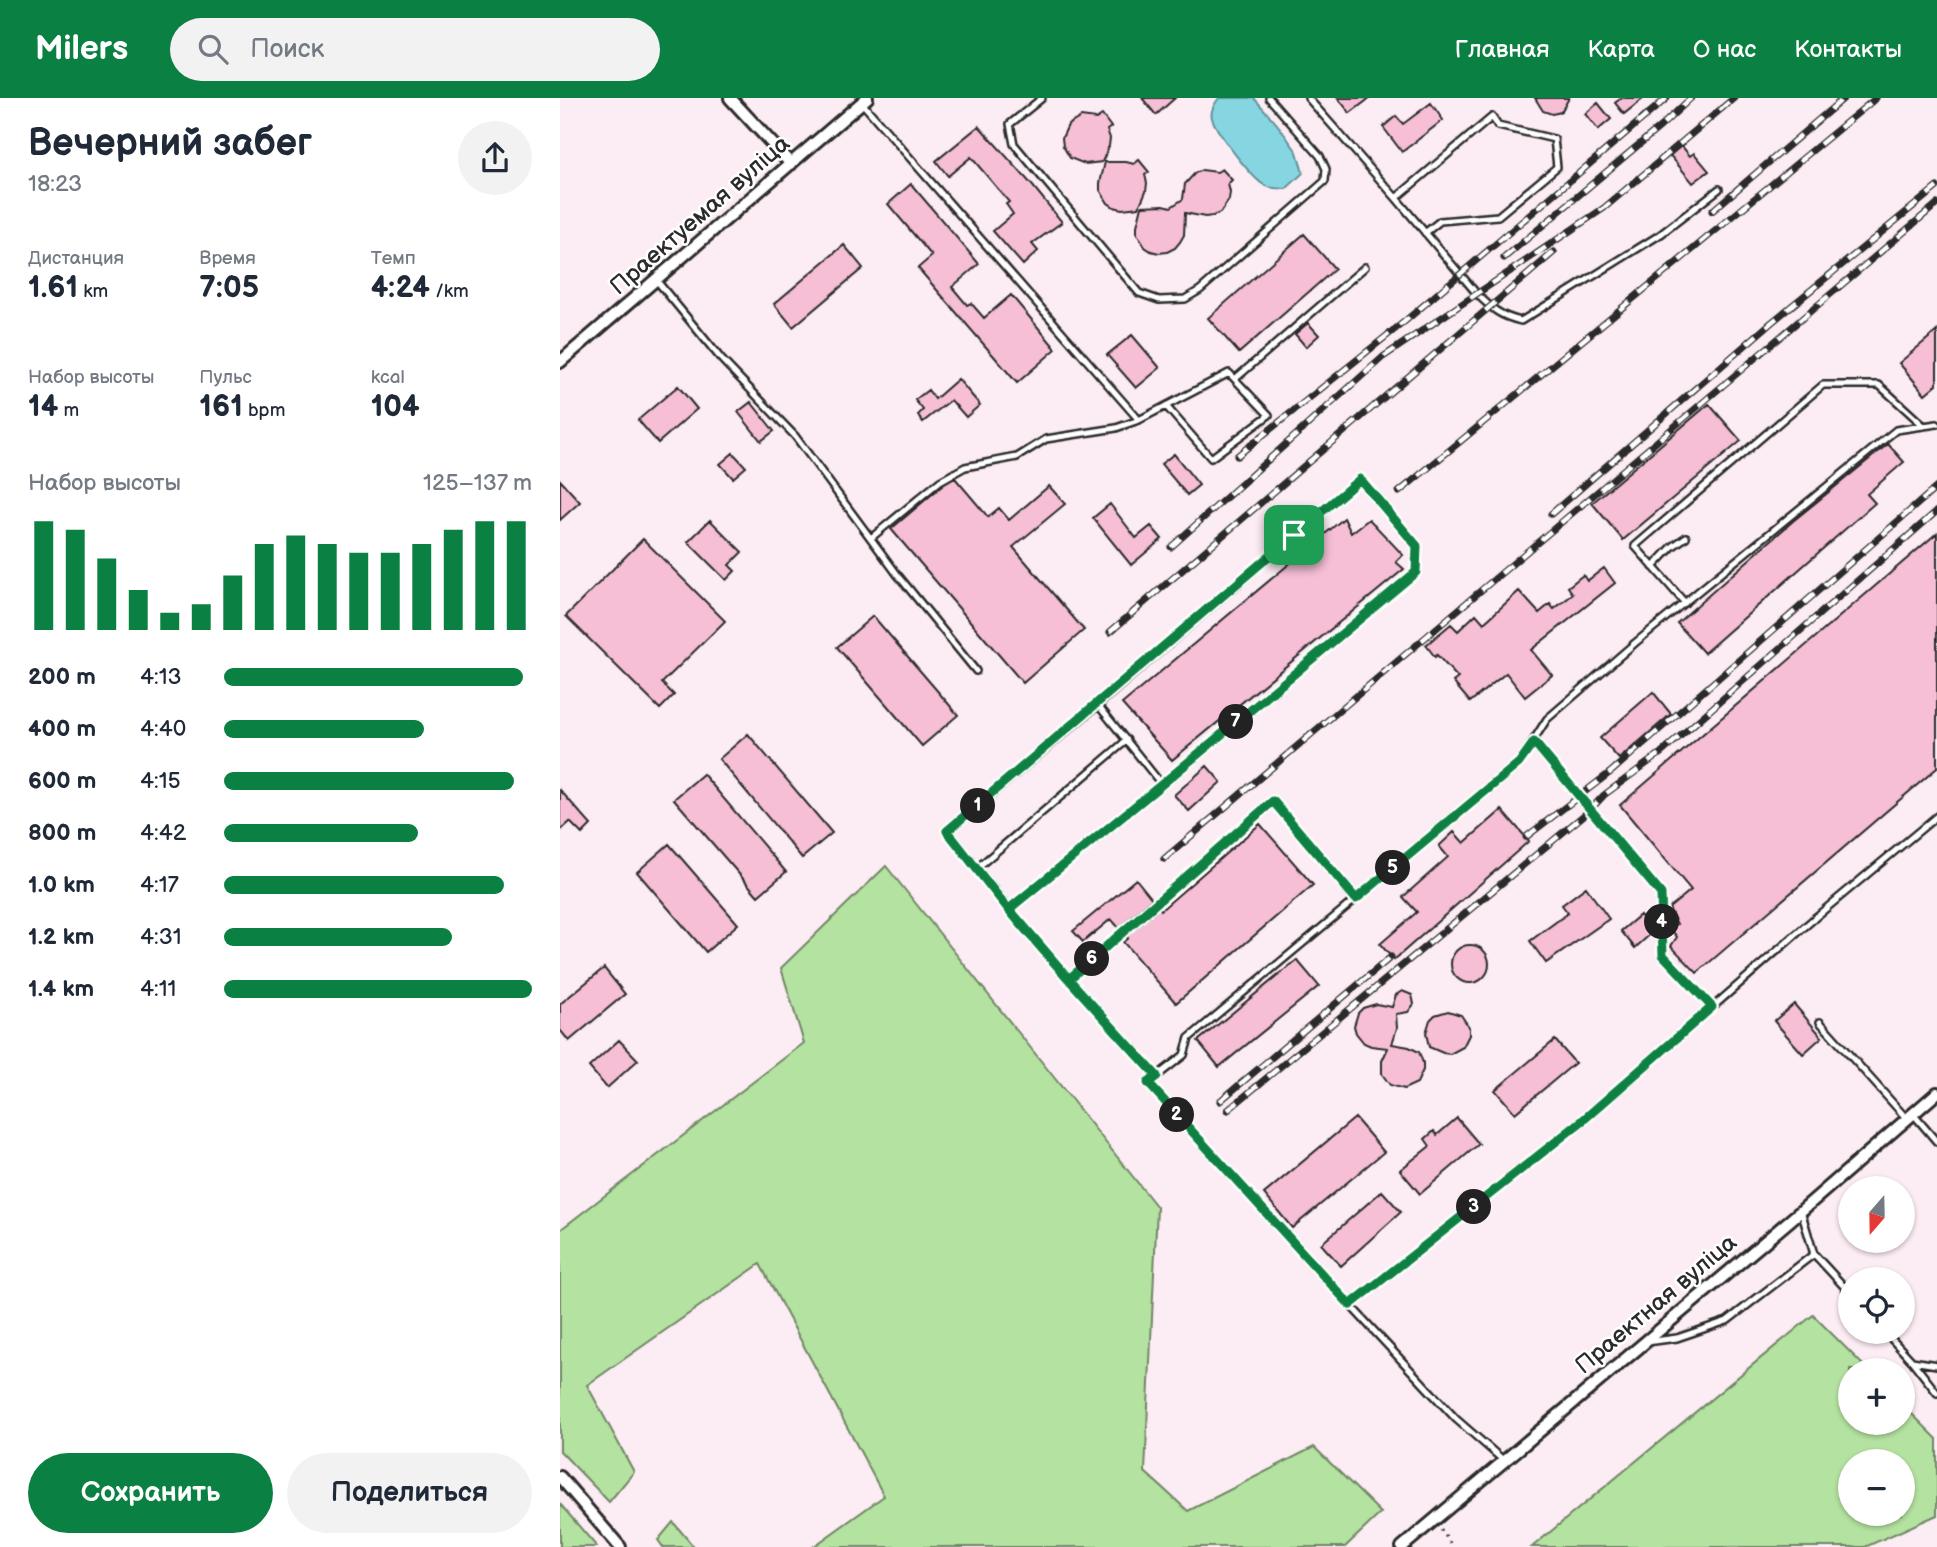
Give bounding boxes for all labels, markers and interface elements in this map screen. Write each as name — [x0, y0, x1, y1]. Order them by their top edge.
search box — [170, 18, 660, 81]
text: Milers — [35, 29, 128, 69]
icon: search — [194, 30, 232, 68]
text: Поиск — [250, 34, 324, 65]
text: Главная — [1455, 35, 1549, 64]
text: Карта — [1587, 35, 1655, 64]
text: О нас — [1693, 35, 1756, 64]
text: Контакты — [1794, 35, 1902, 64]
text: Вечерний забег — [28, 121, 312, 166]
button: share — [458, 121, 532, 195]
street label: Праектуемая вуліца — [604, 129, 796, 301]
text: 18:23 — [28, 170, 82, 198]
text: Дистанция — [28, 247, 124, 270]
text: Время — [199, 247, 256, 270]
text: Темп — [371, 247, 416, 270]
text: 1.61 — [28, 270, 78, 306]
text: 7:05 — [199, 270, 259, 306]
text: 4:24 — [371, 270, 430, 306]
text: km — [78, 280, 108, 303]
text: /km — [430, 280, 469, 303]
text: Набор высоты — [28, 366, 154, 389]
text: Пульс — [199, 366, 252, 389]
text: kcal — [371, 366, 405, 389]
text: 14 — [28, 389, 58, 425]
text: 161 — [199, 389, 243, 425]
text: 104 — [371, 389, 420, 425]
text: m — [58, 399, 79, 422]
text: bpm — [243, 399, 285, 422]
text: Набор высоты — [28, 469, 181, 497]
text: 125–137 m — [423, 469, 532, 497]
pin — [1264, 505, 1324, 565]
icon: arrive — [1275, 516, 1313, 554]
text: 200 m — [28, 663, 96, 691]
text: 4:13 — [140, 663, 182, 691]
pin: 7 — [1218, 704, 1254, 740]
text: 7 — [1230, 710, 1241, 733]
text: 400 m — [28, 715, 96, 743]
text: 4:40 — [140, 715, 186, 743]
text: 600 m — [28, 767, 96, 795]
text: 4:15 — [140, 767, 181, 795]
pin: 1 — [960, 788, 996, 824]
text: 1 — [974, 794, 982, 817]
text: 800 m — [28, 819, 96, 847]
text: 4:42 — [140, 819, 186, 847]
pin: 5 — [1376, 850, 1410, 886]
text: 5 — [1387, 856, 1398, 879]
text: 1.0 km — [28, 871, 95, 899]
text: 4:17 — [140, 871, 179, 899]
pin: 4 — [1644, 904, 1680, 940]
text: 4 — [1656, 910, 1667, 933]
text: 1.2 km — [28, 923, 94, 951]
text: 4:31 — [140, 923, 182, 951]
pin: 6 — [1074, 942, 1110, 976]
text: 6 — [1086, 947, 1097, 970]
text: 1.4 km — [28, 975, 94, 1003]
text: 4:11 — [140, 975, 176, 1003]
pin: 2 — [1160, 1098, 1194, 1132]
text: 2 — [1171, 1103, 1182, 1126]
north arrow — [1838, 1176, 1914, 1253]
map controls — [1838, 1176, 1915, 1526]
pin: 3 — [1457, 1190, 1492, 1224]
text: 3 — [1468, 1195, 1479, 1218]
street label: Праектная вуліца — [1569, 1228, 1743, 1380]
button: locate — [1838, 1267, 1915, 1344]
button: + — [1838, 1358, 1915, 1435]
button: − — [1838, 1449, 1915, 1526]
button: Сохранить — [28, 1453, 273, 1533]
button: Поделиться — [287, 1453, 532, 1533]

